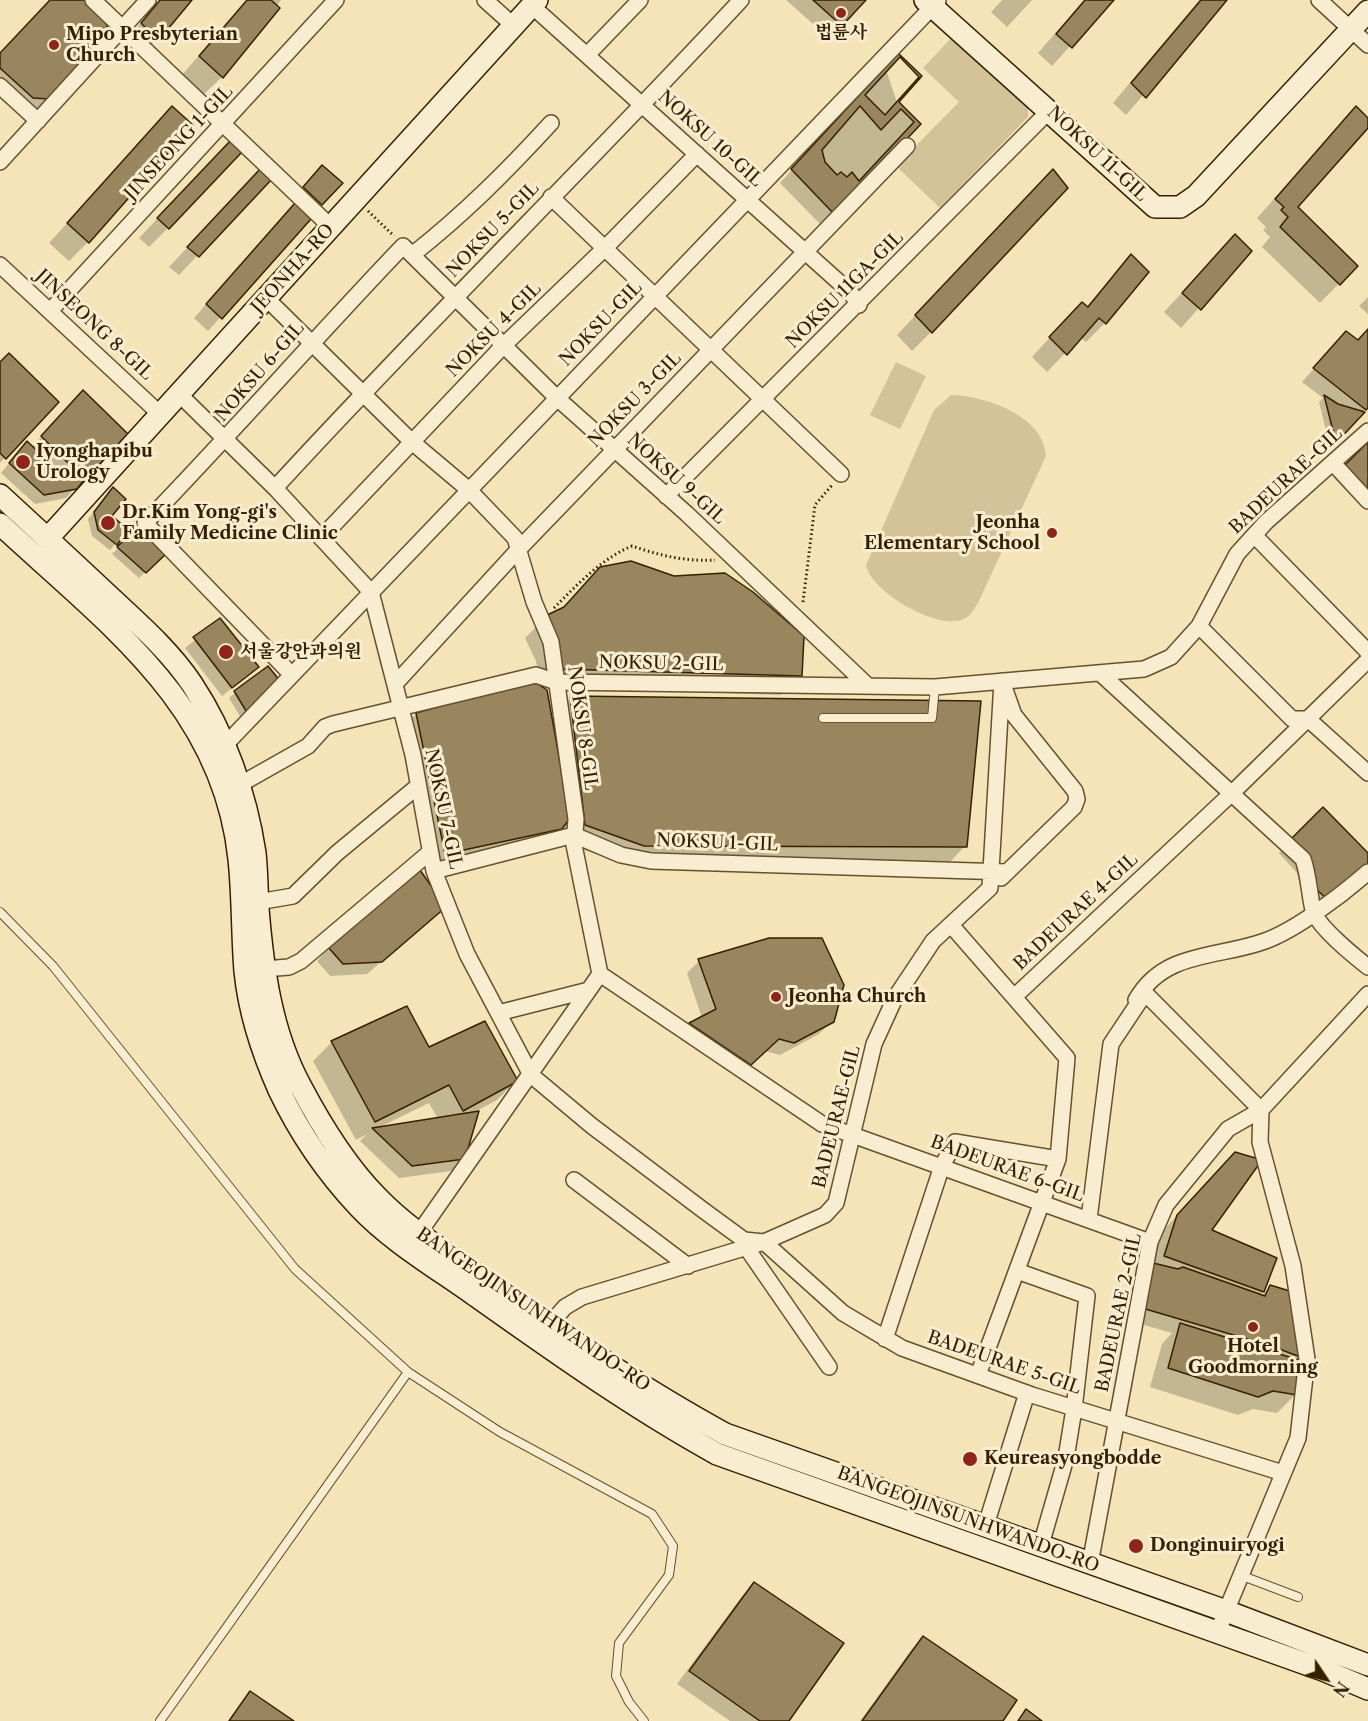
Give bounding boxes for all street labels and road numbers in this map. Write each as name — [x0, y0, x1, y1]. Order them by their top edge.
street label: JINSEONG 1-GIL — [120, 81, 238, 205]
street label: NOKSU 10-GIL — [653, 86, 767, 192]
street label: NOKSU 11-GIL — [1042, 102, 1152, 206]
street label: NOKSU 5-GIL — [442, 178, 544, 282]
street label: JEONHA-RO — [247, 220, 339, 318]
street label: NOKSU 11GA-GIL — [782, 227, 908, 353]
street label: JINSEONG 8-GIL — [31, 265, 157, 385]
street label: NOKSU-GIL — [555, 277, 647, 371]
street label: NOKSU 4-GIL — [442, 278, 546, 382]
street label: NOKSU 6-GIL — [211, 318, 309, 426]
street label: NOKSU 3-GIL — [584, 348, 686, 452]
street label: BADEURAE-GIL — [1225, 423, 1347, 539]
street label: NOKSU 9-GIL — [622, 429, 730, 529]
street label: NOKSU 2-GIL — [599, 652, 723, 676]
street label: NOKSU 8-GIL — [563, 665, 601, 791]
street label: NOKSU 7-GIL — [420, 747, 466, 871]
street label: NOKSU 1-GIL — [656, 830, 778, 856]
street label: BADEURAE 4-GIL — [1010, 849, 1142, 975]
street label: BADEURAE-GIL — [809, 1043, 865, 1191]
street label: BADEURAE 6-GIL — [927, 1131, 1087, 1207]
street label: BANGEOJINSUNHWANDO-RO — [412, 1224, 654, 1396]
street label: BADEURAE 2-GIL — [1092, 1232, 1146, 1394]
street label: BADEURAE 5-GIL — [924, 1327, 1084, 1399]
street label: BANGEOJINSUNHWANDO-RO — [834, 1462, 1102, 1578]

